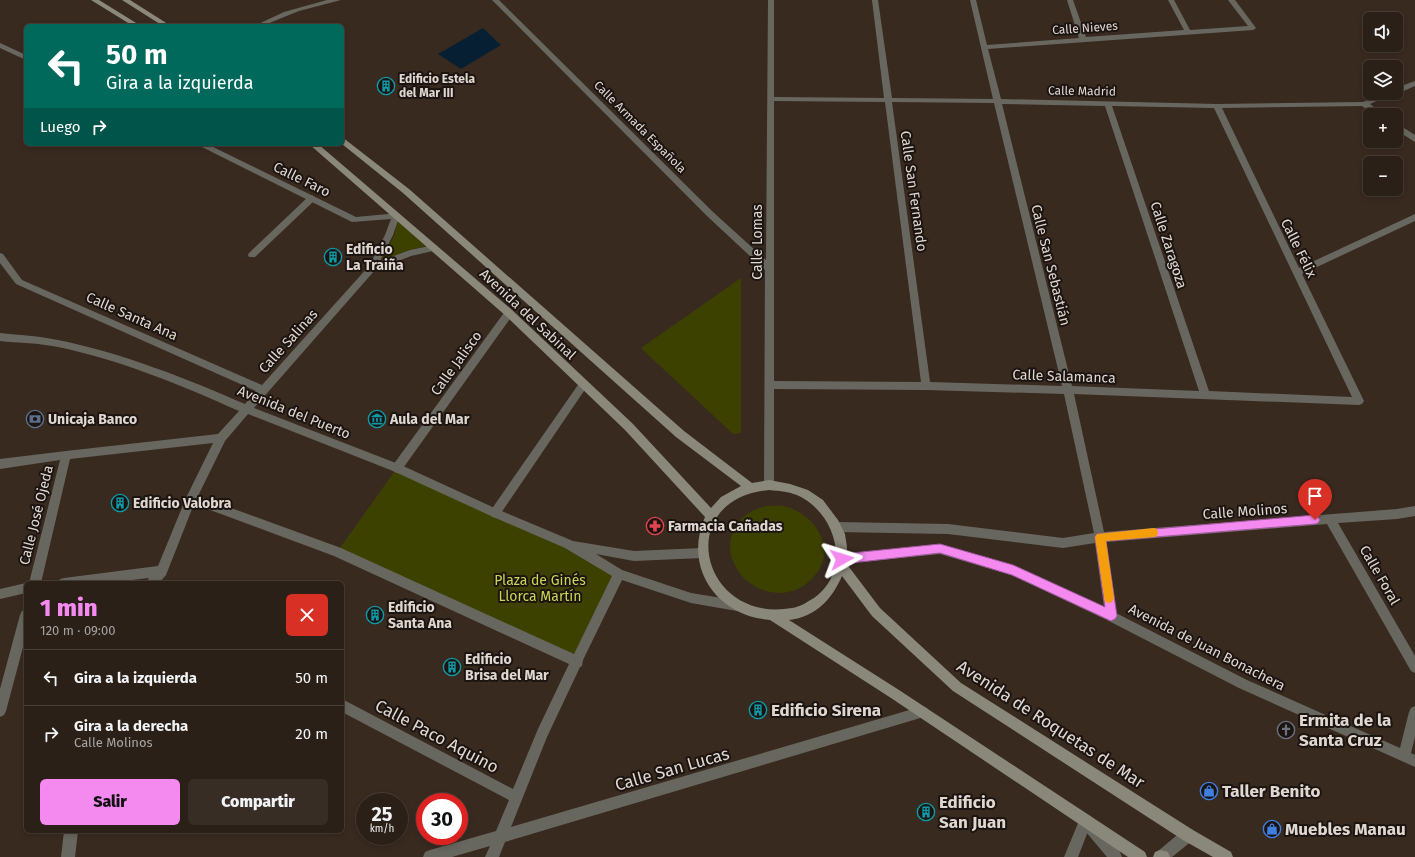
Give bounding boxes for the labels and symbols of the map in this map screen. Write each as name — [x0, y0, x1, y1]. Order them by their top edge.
street label: Calle Nieves — [1052, 19, 1119, 37]
place label: Edificio Estela del Mar III — [399, 72, 475, 100]
building icon: Edificio Estela del Mar III — [376, 76, 396, 96]
street label: Calle Armada Española — [591, 78, 689, 176]
street label: Calle Madrid — [1048, 83, 1116, 99]
street label: Calle San Fernando — [897, 130, 930, 253]
street label: Calle Faro — [270, 158, 333, 201]
street label: Calle Zaragoza — [1146, 200, 1191, 291]
street label: Calle San Sebastián — [1027, 203, 1074, 327]
street label: Calle Lomas — [749, 204, 766, 280]
street label: Calle Félix — [1277, 216, 1320, 281]
place label: Edificio La Traiña — [346, 241, 404, 274]
building icon: Edificio La Traiña — [323, 247, 343, 267]
street label: Avenida del Sabinal — [476, 265, 579, 363]
street label: Calle Santa Ana — [83, 289, 180, 344]
street label: Calle Salinas — [255, 306, 322, 377]
street label: Calle Jalisco — [427, 328, 485, 399]
street label: Calle Salamanca — [1012, 366, 1116, 387]
street label: Avenida del Puerto — [235, 382, 353, 443]
bank icon: Unicaja Banco — [25, 409, 45, 429]
museum icon: Aula del Mar — [367, 409, 387, 429]
place label: Unicaja Banco — [48, 411, 137, 428]
place label: Aula del Mar — [389, 411, 470, 428]
street label: Calle José Ojeda — [16, 463, 57, 567]
pin — [1298, 479, 1332, 520]
building icon: Edificio Valobra — [110, 493, 130, 513]
place label: Edificio Valobra — [133, 495, 232, 512]
street label: Calle Molinos — [1202, 500, 1288, 523]
pharmacy icon: Farmacia Cañadas — [645, 516, 665, 536]
place label: Farmacia Cañadas — [668, 518, 783, 535]
position arrow — [821, 538, 863, 580]
street label: Calle Foral — [1356, 543, 1403, 608]
park label: Plaza de Ginés Llorca Martín — [494, 572, 586, 605]
place label: Edificio Santa Ana — [388, 599, 452, 632]
street label: Avenida de Juan Bonachera — [1126, 600, 1288, 694]
building icon: Edificio Santa Ana — [365, 605, 385, 625]
place label: Edificio Brisa del Mar — [465, 651, 549, 684]
street label: Avenida de Roquetas de Mar — [953, 656, 1149, 793]
building icon: Edificio Brisa del Mar — [442, 657, 462, 677]
street label: Calle Paco Aquino — [371, 695, 502, 778]
building icon: Edificio Sirena — [748, 700, 768, 720]
place label: Edificio Sirena — [771, 700, 881, 721]
place label: Ermita de la Santa Cruz — [1299, 710, 1391, 751]
church icon: Ermita de la Santa Cruz — [1276, 720, 1296, 740]
street label: Calle San Lucas — [612, 743, 732, 796]
shop icon: Taller Benito — [1199, 781, 1219, 801]
place label: Taller Benito — [1222, 781, 1320, 802]
place label: Edificio San Juan — [939, 792, 1006, 833]
speed limit sign: 30 — [416, 793, 468, 845]
building icon: Edificio San Juan — [916, 802, 936, 822]
shop icon: Muebles Manau — [1262, 819, 1282, 839]
place label: Muebles Manau — [1285, 819, 1406, 840]

